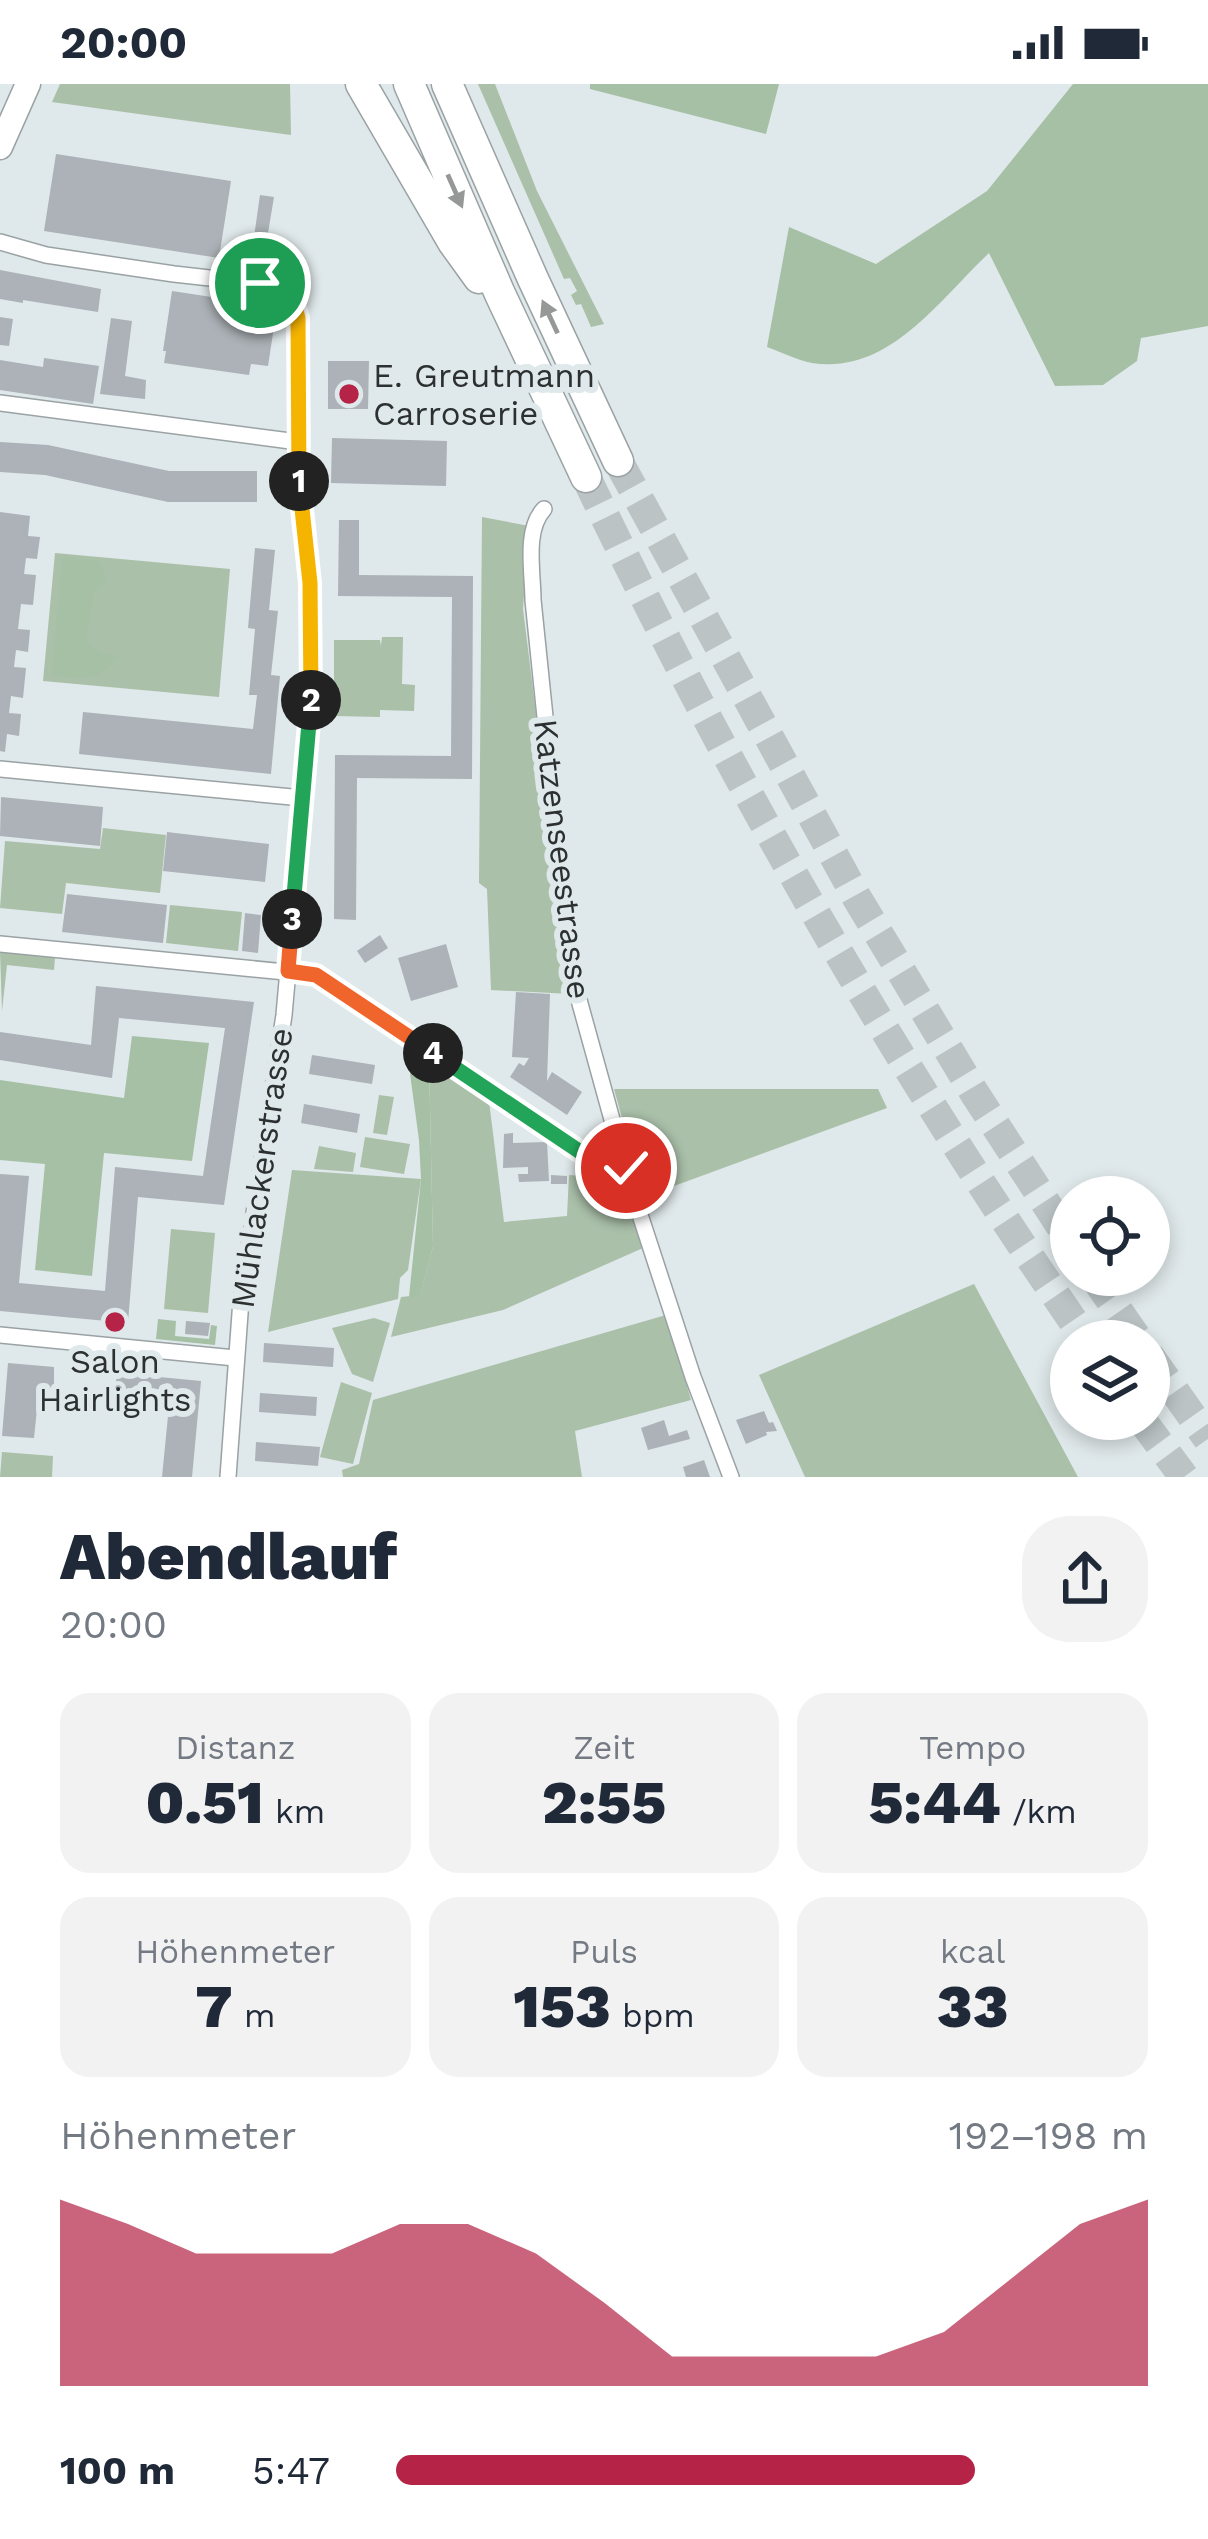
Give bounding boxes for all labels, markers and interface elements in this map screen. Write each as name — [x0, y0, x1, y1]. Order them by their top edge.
text: 20:00 — [60, 16, 187, 69]
one-way arrow — [446, 174, 465, 210]
pin — [209, 232, 311, 334]
icon: arrive — [227, 250, 293, 316]
one-way arrow — [540, 299, 560, 334]
place label: E. Greutmann Carroserie — [373, 356, 595, 433]
marker: E. Greutmann Carroserie — [336, 381, 362, 407]
pin: 1 — [269, 451, 329, 511]
text: 1 — [292, 461, 306, 500]
pin: 2 — [281, 670, 341, 730]
text: 2 — [301, 680, 321, 719]
street label: Katzenseestrasse — [526, 717, 599, 1001]
pin: 3 — [262, 889, 322, 949]
text: 3 — [282, 899, 302, 938]
pin: 4 — [403, 1023, 463, 1083]
street label: Mühlackerstrasse — [223, 1025, 300, 1311]
text: 4 — [422, 1033, 444, 1072]
pin — [575, 1117, 677, 1219]
icon: check — [593, 1135, 659, 1201]
map controls — [1050, 1176, 1170, 1440]
button: locate — [1050, 1176, 1170, 1296]
marker: Salon Hairlights — [102, 1309, 128, 1335]
button: layers — [1050, 1320, 1170, 1440]
place label: Salon Hairlights — [39, 1342, 191, 1419]
button: share — [1022, 1516, 1148, 1642]
text: Abendlauf — [60, 1518, 397, 1595]
text: 20:00 — [60, 1602, 167, 1647]
text: Distanz — [175, 1728, 296, 1767]
text: Zeit — [573, 1728, 635, 1767]
text: Tempo — [919, 1728, 1026, 1767]
text: 0.51 — [145, 1767, 264, 1838]
text: 2:55 — [542, 1767, 666, 1838]
text: 5:44 — [869, 1767, 1001, 1838]
text: km — [264, 1792, 325, 1831]
text: /km — [1001, 1792, 1077, 1831]
text: Höhenmeter — [135, 1932, 335, 1971]
text: Puls — [570, 1932, 638, 1971]
text: kcal — [940, 1932, 1005, 1971]
text: 7 — [195, 1971, 233, 2042]
text: 153 — [513, 1971, 611, 2042]
text: 33 — [937, 1971, 1008, 2042]
text: m — [233, 1996, 275, 2035]
text: bpm — [611, 1996, 695, 2035]
text: Höhenmeter — [60, 2113, 296, 2158]
text: 192–198 m — [949, 2113, 1148, 2158]
text: 100 m — [60, 2448, 175, 2493]
text: 5:47 — [252, 2448, 330, 2493]

